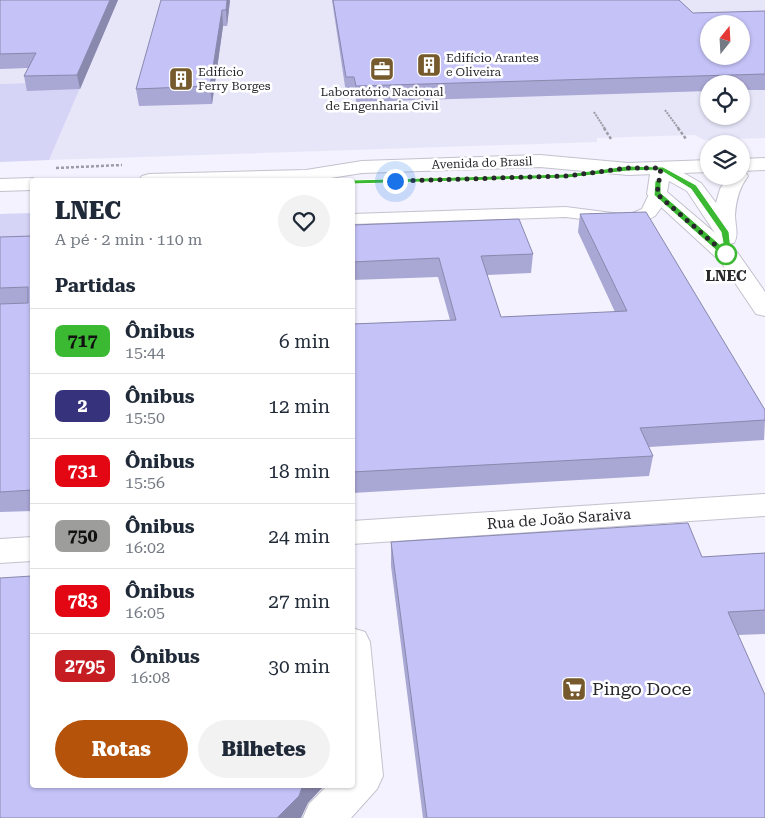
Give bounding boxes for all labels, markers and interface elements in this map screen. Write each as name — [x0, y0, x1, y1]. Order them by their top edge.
north arrow — [700, 15, 750, 65]
map controls — [700, 15, 750, 185]
place label: Edifício Arantes e Oliveira — [446, 51, 539, 79]
building icon: Edifício Arantes e Oliveira — [416, 52, 442, 78]
office icon: Laboratório Nacional de Engenharia Civil — [369, 56, 395, 82]
place label: Edifício Ferry Borges — [198, 65, 271, 93]
building icon: Edifício Ferry Borges — [168, 66, 194, 92]
button: locate — [700, 75, 750, 125]
place label: Laboratório Nacional de Engenharia Civil — [321, 85, 444, 113]
button: layers — [700, 135, 750, 185]
street label: Avenida do Brasil — [431, 154, 533, 172]
your location — [383, 169, 408, 194]
button: heart — [278, 195, 330, 247]
text: LNEC — [55, 197, 121, 225]
text: A pé · 2 min · 110 m — [55, 230, 202, 249]
marker: LNEC — [715, 243, 737, 265]
place label: LNEC — [705, 267, 747, 285]
text: Partidas — [55, 274, 136, 297]
text: Ônibus — [125, 320, 195, 343]
text: 717 — [67, 330, 98, 351]
text: 6 min — [279, 330, 330, 353]
text: 15:44 — [125, 343, 165, 362]
text: Ônibus — [125, 385, 195, 408]
text: 2 — [77, 395, 88, 416]
text: 12 min — [268, 395, 330, 418]
text: 15:50 — [125, 408, 165, 427]
text: Ônibus — [125, 450, 195, 473]
text: 731 — [67, 460, 98, 481]
text: 18 min — [268, 460, 330, 483]
text: 15:56 — [125, 473, 165, 492]
street label: Rua de João Saraiva — [486, 505, 632, 533]
text: Ônibus — [125, 515, 195, 538]
text: 750 — [67, 525, 98, 546]
text: 24 min — [268, 525, 330, 548]
text: 16:02 — [125, 538, 165, 557]
text: Ônibus — [125, 580, 195, 603]
text: 783 — [67, 590, 98, 611]
text: 27 min — [268, 590, 330, 613]
text: 16:05 — [125, 603, 165, 622]
text: Ônibus — [130, 645, 200, 668]
text: 2795 — [65, 655, 105, 676]
text: 30 min — [268, 655, 330, 678]
text: 16:08 — [130, 668, 170, 687]
supermarket icon: Pingo Doce — [561, 676, 587, 702]
place label: Pingo Doce — [592, 678, 691, 699]
button: Rotas — [55, 720, 188, 778]
button: Bilhetes — [198, 720, 330, 778]

